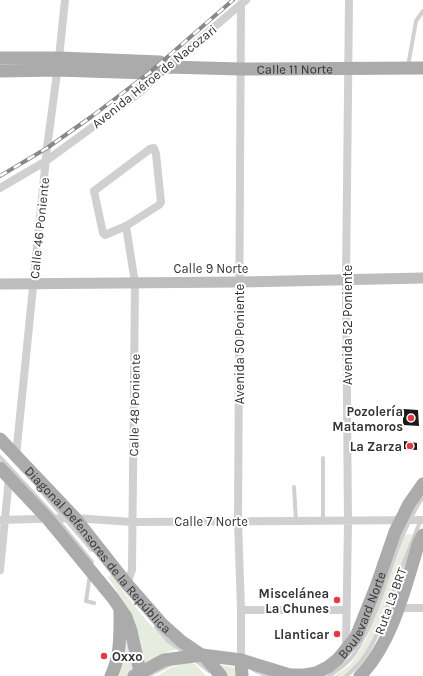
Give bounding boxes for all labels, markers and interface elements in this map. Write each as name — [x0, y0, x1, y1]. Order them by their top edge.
street label: Avenida Héroe de Nacozari — [89, 21, 220, 131]
street label: Calle 11 Norte — [257, 61, 333, 77]
street label: Calle 46 Poniente — [27, 176, 52, 280]
street label: Calle 9 Norte — [173, 261, 249, 276]
street label: Avenida 52 Poniente — [340, 265, 355, 385]
street label: Avenida 50 Poniente — [232, 284, 247, 404]
street label: Calle 48 Poniente — [126, 353, 143, 456]
place label: Pozolería Matamoros — [332, 404, 403, 434]
marker: Pozolería Matamoros — [406, 413, 416, 423]
place label: La Zarza — [350, 439, 402, 454]
marker: La Zarza — [405, 441, 415, 451]
street label: Diagonal Defensores de la República — [22, 463, 174, 637]
street label: Calle 7 Norte — [174, 514, 248, 529]
street label: Ruta L3 BRT — [371, 565, 410, 637]
street label: Boulevard Norte — [335, 569, 389, 662]
place label: Miscelánea La Chunes — [259, 586, 329, 616]
marker: Miscelánea La Chunes — [332, 595, 342, 605]
place label: Llanticar — [274, 627, 330, 642]
marker: Llanticar — [332, 629, 342, 639]
place label: Oxxo — [112, 649, 143, 664]
marker: Oxxo — [99, 651, 109, 661]

